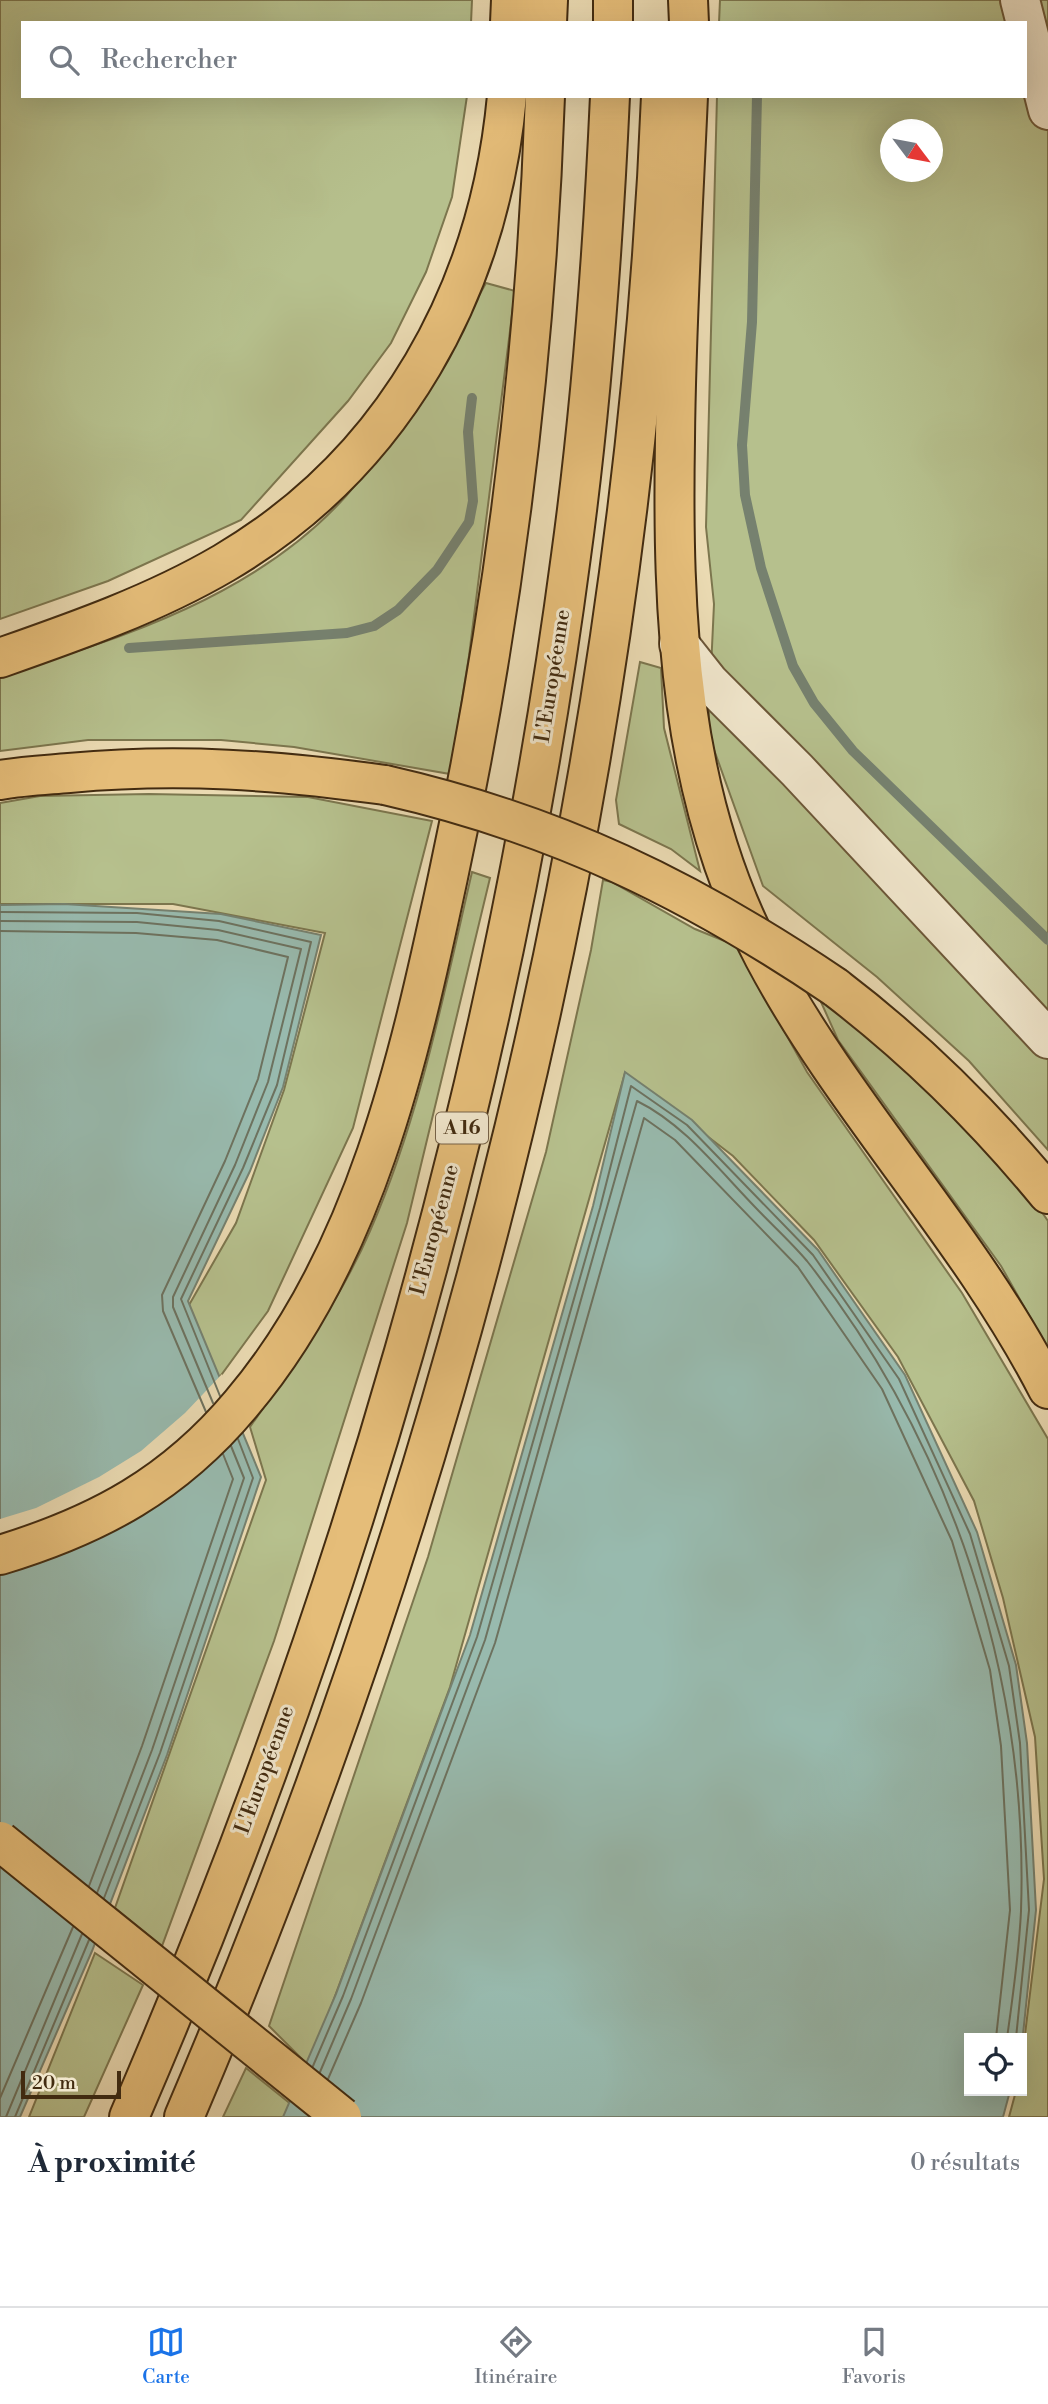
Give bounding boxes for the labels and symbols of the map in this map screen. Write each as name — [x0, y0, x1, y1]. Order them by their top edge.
north arrow — [880, 119, 943, 182]
street label: L'Européenne — [530, 607, 576, 745]
road number: A 16 — [436, 1112, 488, 1144]
street label: L'Européenne — [405, 1162, 465, 1298]
street label: L'Européenne — [230, 1702, 300, 1838]
scale bar — [21, 2068, 121, 2100]

